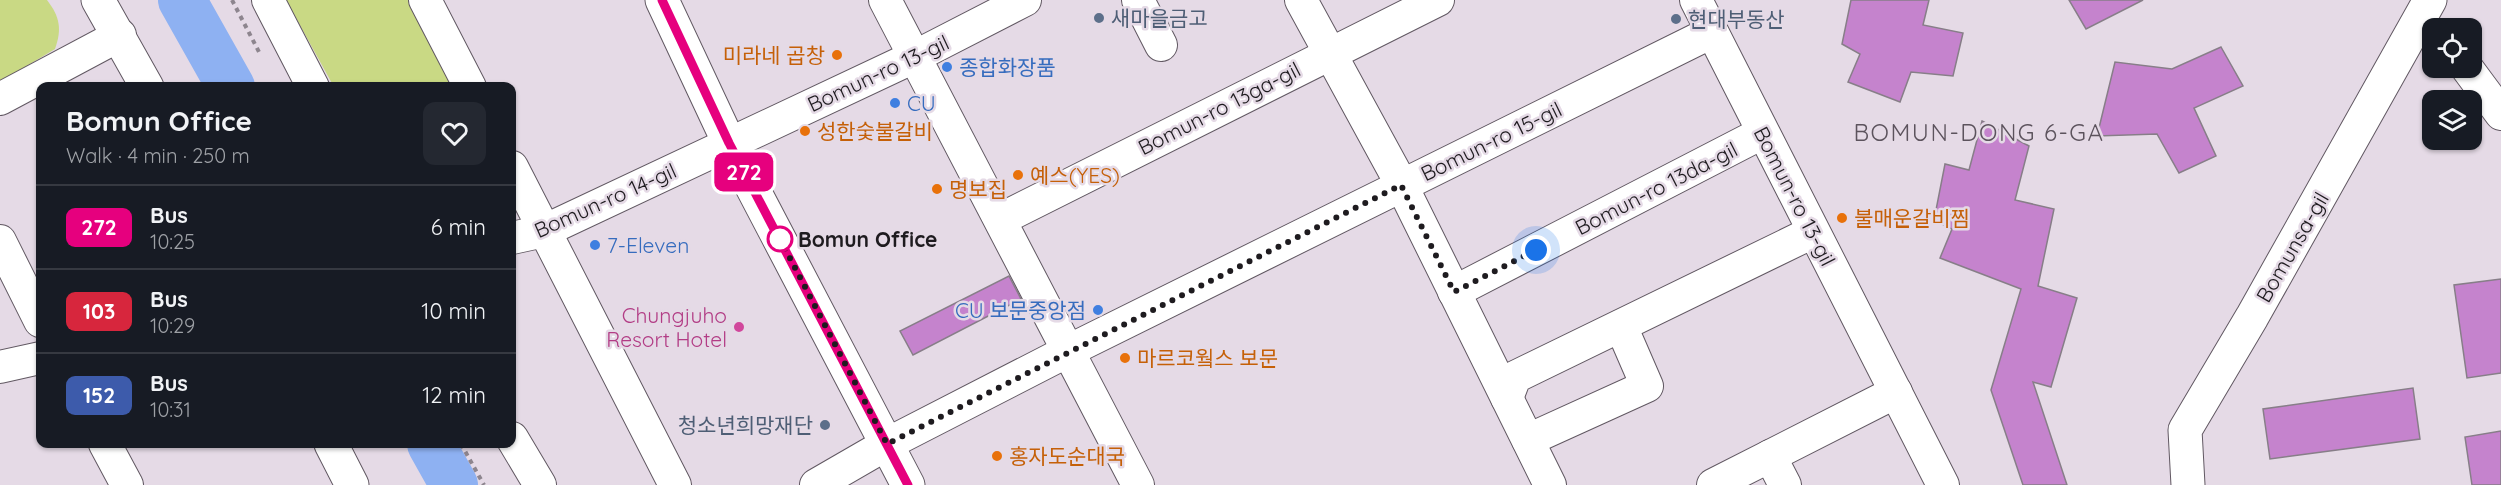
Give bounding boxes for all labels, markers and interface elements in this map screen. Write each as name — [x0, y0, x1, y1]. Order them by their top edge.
place label: 새마을금고 — [1111, 5, 1208, 31]
place label: 현대부동산 — [1688, 6, 1785, 32]
marker: 새마을금고 — [1092, 11, 1106, 25]
marker: 현대부동산 — [1669, 12, 1683, 26]
map controls — [2422, 18, 2482, 150]
button: locate — [2422, 18, 2482, 78]
street label: Bomun-ro 13-gil — [803, 29, 953, 117]
place label: 미라네 곱창 — [723, 42, 825, 68]
marker: 미라네 곱창 — [830, 48, 844, 62]
place label: 종합화장품 — [959, 54, 1056, 80]
street label: Bomun-ro 13ga-gil — [1133, 56, 1305, 160]
marker: 종합화장품 — [940, 60, 954, 74]
place label: CU — [907, 90, 936, 116]
button: layers — [2422, 90, 2482, 150]
marker: CU — [888, 96, 902, 110]
street label: Bomun-ro 15-gil — [1416, 96, 1566, 186]
button: heart — [423, 102, 486, 165]
text: Bomun Office — [66, 103, 252, 138]
district label: BOMUN-DONG 6-GA — [1853, 117, 2105, 147]
place label: 성한숯불갈비 — [817, 118, 933, 144]
street label: Bomun-ro 13-gil — [1749, 122, 1841, 270]
marker: 성한숯불갈비 — [798, 124, 812, 138]
street label: Bomun-ro 13da-gil — [1571, 136, 1741, 240]
text: Walk · 4 min · 250 m — [66, 143, 250, 168]
line badge: 272 — [710, 152, 778, 192]
street label: Bomun-ro 14-gil — [530, 157, 680, 243]
text: 272 — [726, 159, 762, 185]
place label: 예스(YES) — [1030, 162, 1120, 188]
marker: 예스(YES) — [1011, 168, 1025, 182]
place label: 명보집 — [949, 176, 1007, 202]
marker: 명보집 — [930, 182, 944, 196]
street label: Bomunsa-gil — [2250, 187, 2334, 307]
text: Bus — [150, 201, 188, 229]
place label: 불매운갈비찜 — [1854, 205, 1970, 231]
marker: 불매운갈비찜 — [1835, 211, 1849, 225]
text: 6 min — [431, 213, 486, 241]
text: 272 — [81, 214, 117, 240]
marker: Bomun Office — [767, 226, 793, 252]
place label: Bomun Office — [798, 226, 937, 252]
text: 10:25 — [150, 229, 195, 254]
place label: 7-Eleven — [607, 232, 689, 258]
your location — [1521, 235, 1551, 265]
marker: 7-Eleven — [588, 238, 602, 252]
text: Bus — [150, 285, 188, 313]
text: 10 min — [421, 297, 486, 325]
place label: CU 보문중앙점 — [955, 297, 1086, 323]
text: 103 — [83, 298, 115, 324]
place label: Chungjuho Resort Hotel — [606, 302, 727, 352]
marker: CU 보문중앙점 — [1091, 303, 1105, 317]
text: 10:29 — [150, 313, 195, 338]
marker: Chungjuho Resort Hotel — [732, 320, 746, 334]
place label: 마르코웤스 보문 — [1137, 345, 1278, 371]
marker: 마르코웤스 보문 — [1118, 351, 1132, 365]
text: Bus — [150, 369, 188, 397]
text: 12 min — [422, 381, 486, 409]
text: 152 — [83, 382, 115, 408]
text: 10:31 — [150, 397, 191, 422]
place label: 청소년희망재단 — [678, 412, 813, 438]
marker: 청소년희망재단 — [818, 418, 832, 432]
place label: 홍자도순대국 — [1009, 443, 1125, 469]
marker: 홍자도순대국 — [990, 449, 1004, 463]

